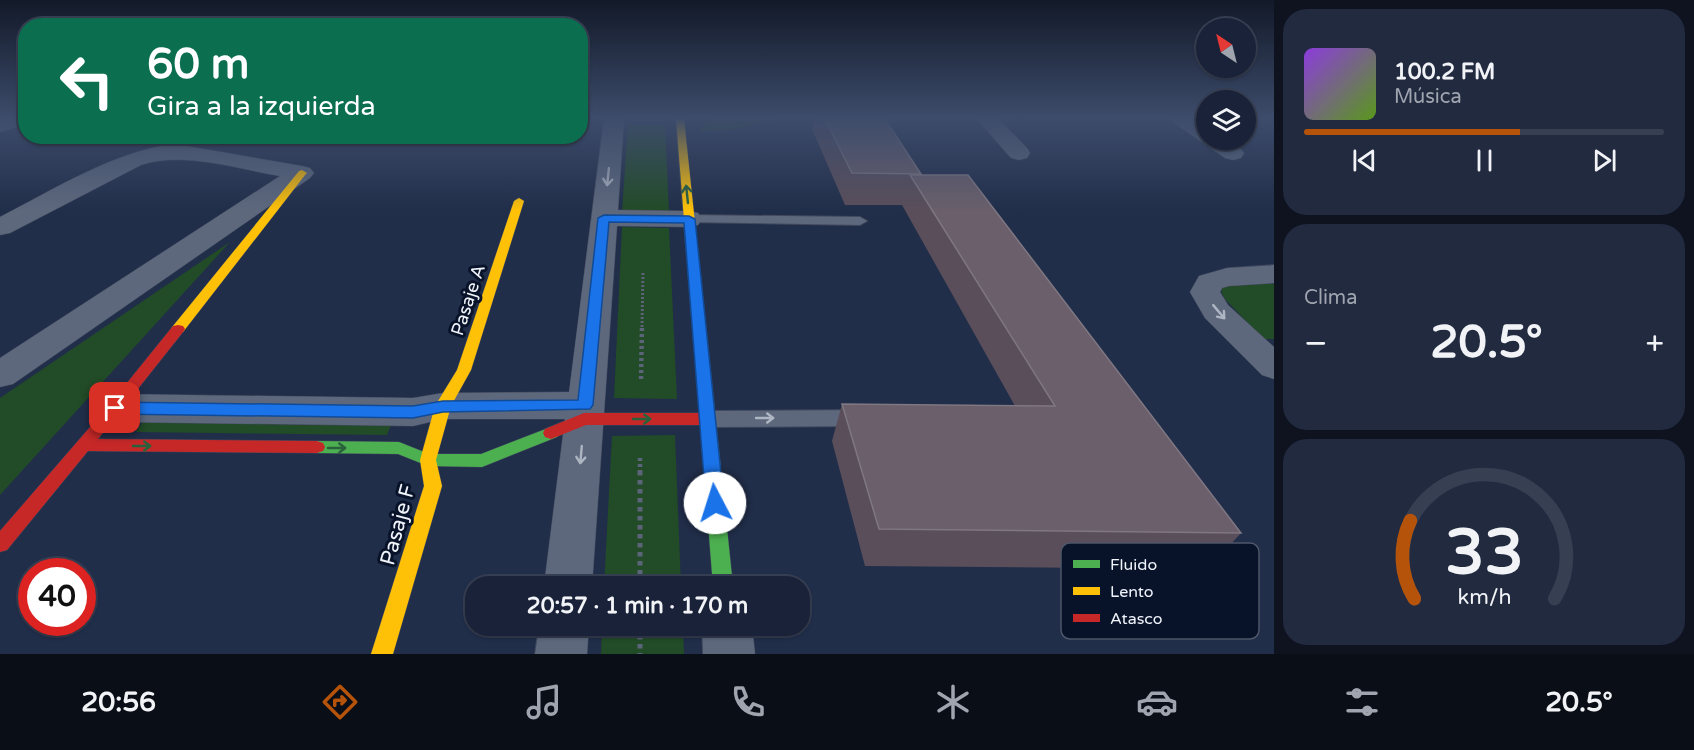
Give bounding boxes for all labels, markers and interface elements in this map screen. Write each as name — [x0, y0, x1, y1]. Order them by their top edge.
north arrow — [1196, 18, 1256, 78]
map controls — [1196, 18, 1256, 150]
text: 60 m — [147, 39, 249, 90]
icon: left — [48, 42, 126, 120]
text: 100.2 FM — [1394, 59, 1495, 85]
text: Música — [1394, 85, 1462, 109]
text: Gira a la izquierda — [147, 90, 376, 123]
button: layers — [1196, 90, 1256, 150]
icon: previous — [1348, 144, 1381, 177]
icon: pause — [1468, 144, 1501, 177]
icon: next — [1588, 144, 1621, 177]
one-way arrow — [602, 167, 613, 187]
one-way arrow — [681, 184, 692, 204]
street label: Pasaje A — [446, 262, 490, 338]
text: Clima — [1304, 286, 1357, 310]
one-way arrow — [1212, 304, 1225, 320]
text: 20.5° — [1430, 316, 1543, 370]
text: − — [1304, 324, 1328, 363]
text: + — [1645, 324, 1664, 363]
pin — [89, 382, 140, 433]
icon: arrive — [98, 391, 131, 424]
one-way arrow — [755, 412, 775, 424]
one-way arrow — [632, 413, 652, 425]
one-way arrow — [131, 440, 151, 452]
one-way arrow — [326, 442, 346, 453]
one-way arrow — [575, 444, 586, 464]
position arrow — [683, 471, 747, 535]
street label: Pasaje F — [375, 482, 421, 568]
text: 33 — [1445, 516, 1523, 591]
legend — [1061, 543, 1259, 639]
text: Fluido — [1110, 555, 1157, 575]
speed limit sign: 40 — [18, 558, 96, 636]
text: Lento — [1110, 582, 1154, 602]
text: km/h — [1457, 584, 1511, 610]
text: 20:57 · 1 min · 170 m — [527, 593, 748, 619]
text: Atasco — [1110, 609, 1163, 629]
icon: directions — [319, 681, 361, 723]
icon: music — [523, 681, 565, 723]
icon: phone — [727, 681, 769, 723]
icon: climate — [932, 681, 974, 723]
icon: car — [1136, 681, 1178, 723]
icon: filters — [1341, 681, 1383, 723]
text: 20:56 — [81, 686, 156, 719]
text: 20.5° — [1545, 686, 1613, 719]

